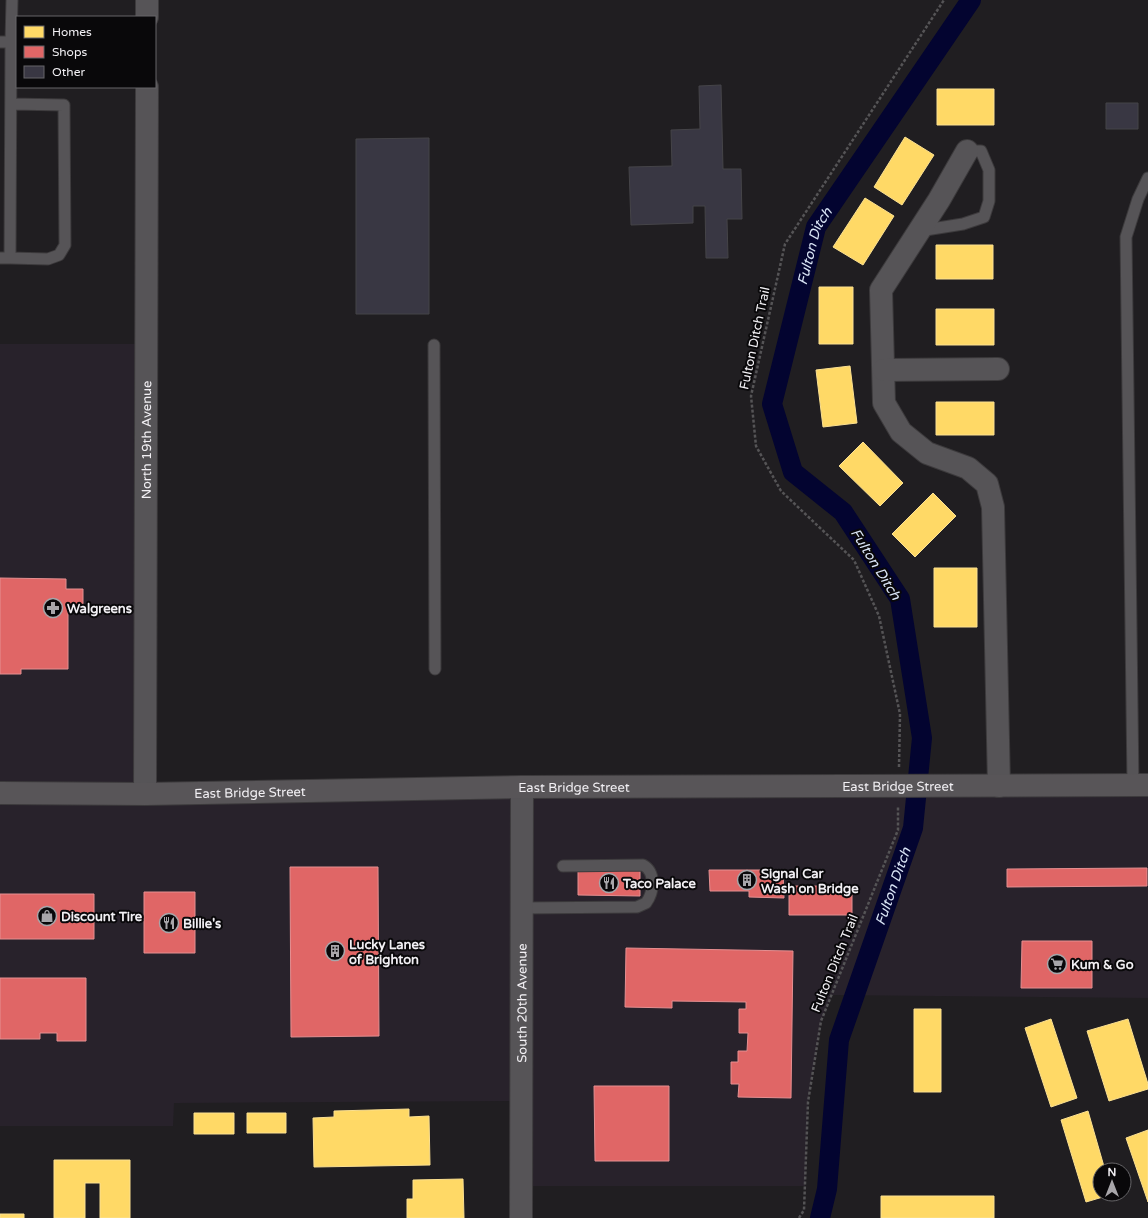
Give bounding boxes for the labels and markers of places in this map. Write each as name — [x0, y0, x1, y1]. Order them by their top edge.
pharmacy icon: Walgreens — [42, 597, 64, 619]
place label: Walgreens — [67, 601, 132, 617]
place label: Signal Car Wash on Bridge — [761, 866, 859, 897]
building icon: Signal Car Wash on Bridge — [736, 869, 758, 891]
restaurant icon: Taco Palace — [598, 872, 620, 894]
place label: Taco Palace — [622, 876, 696, 892]
shop icon: Discount Tire — [36, 905, 58, 927]
place label: Discount Tire — [61, 909, 143, 925]
restaurant icon: Billie's — [158, 912, 180, 934]
place label: Billie's — [183, 916, 221, 932]
place label: Lucky Lanes of Brighton — [349, 937, 425, 968]
building icon: Lucky Lanes of Brighton — [324, 940, 346, 962]
supermarket icon: Kum & Go — [1046, 953, 1068, 975]
place label: Kum & Go — [1071, 957, 1134, 973]

